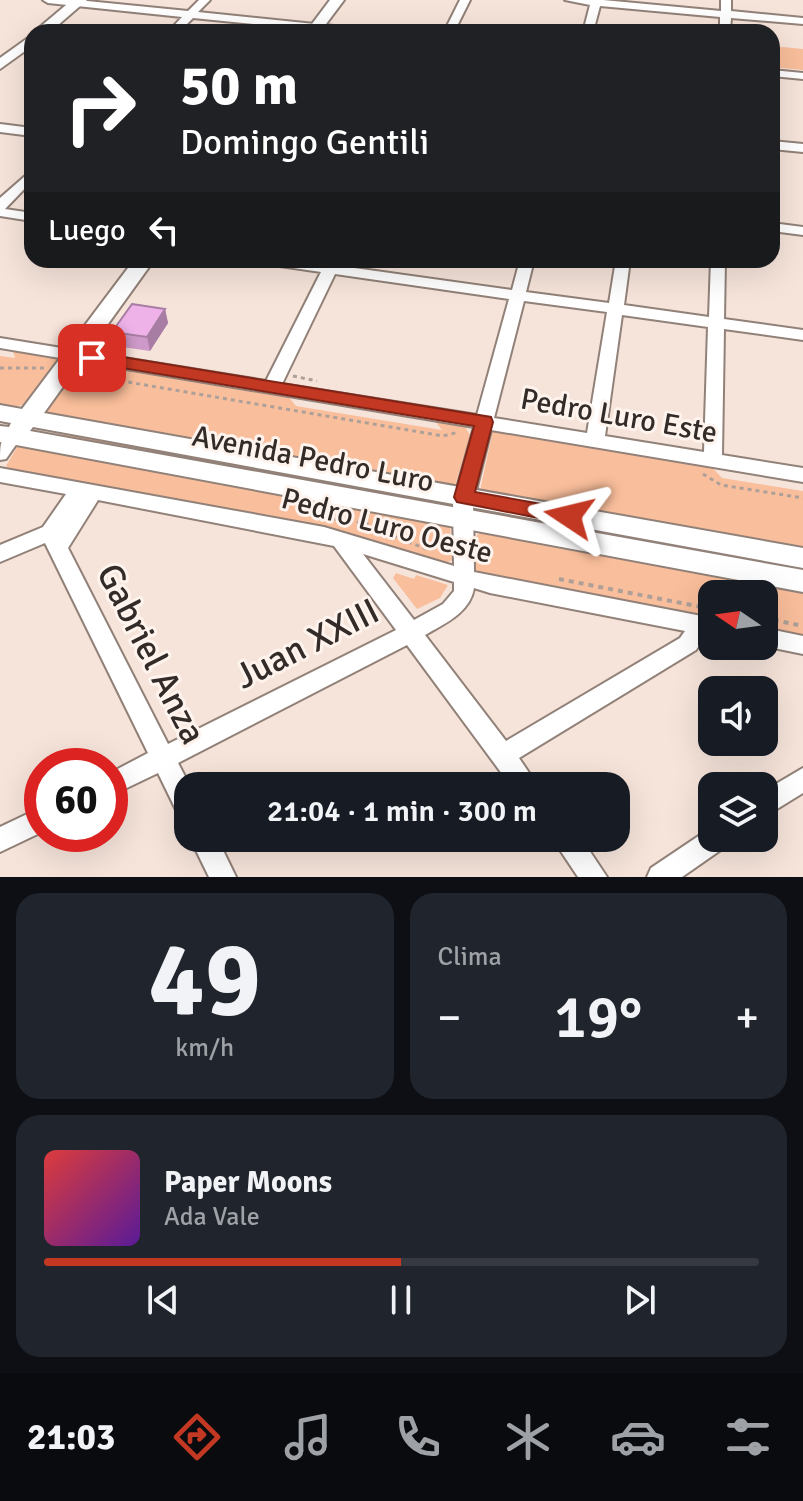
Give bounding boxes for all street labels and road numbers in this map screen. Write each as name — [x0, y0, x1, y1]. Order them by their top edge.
street label: Pedro Luro Este — [518, 380, 720, 452]
street label: Avenida Pedro Luro — [189, 417, 437, 501]
street label: Pedro Luro Oeste — [277, 480, 497, 572]
street label: Gabriel Anza — [86, 556, 216, 752]
street label: Juan XXIII — [227, 589, 387, 699]

